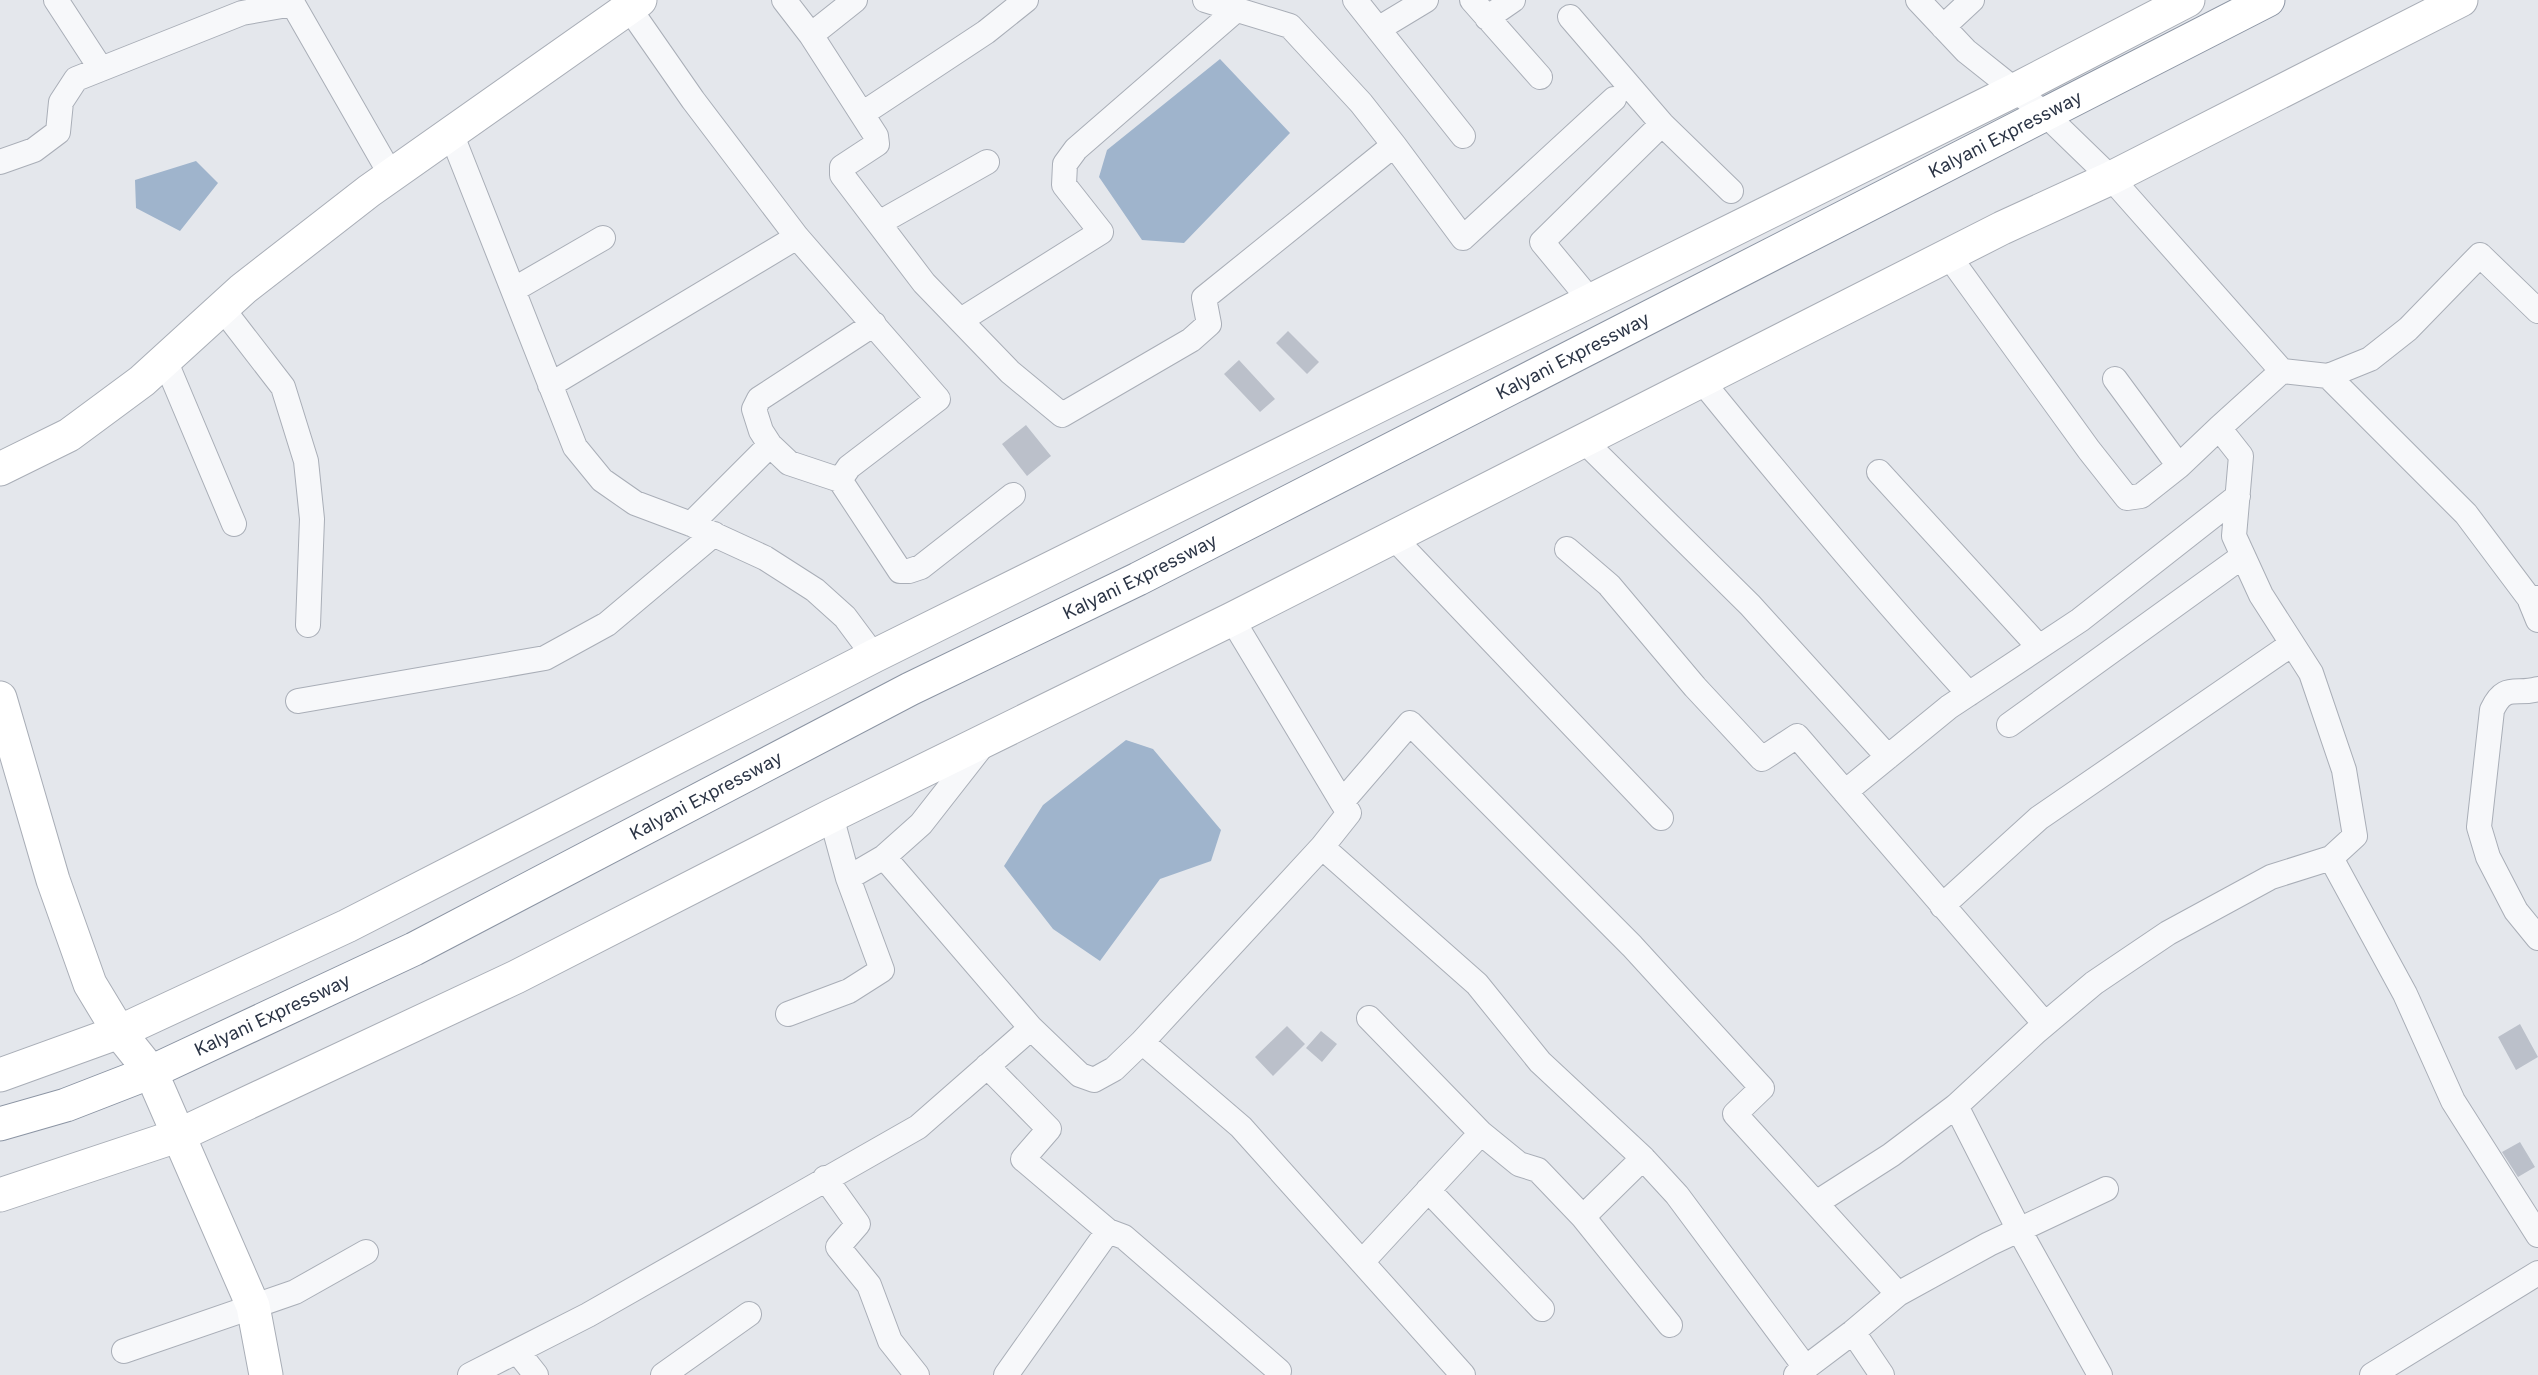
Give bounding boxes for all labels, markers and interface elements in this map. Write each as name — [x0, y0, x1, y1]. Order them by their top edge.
street label: Kalyani Expressway — [1925, 86, 2085, 182]
street label: Kalyani Expressway — [1493, 308, 1653, 404]
street label: Kalyani Expressway — [1059, 529, 1220, 624]
street label: Kalyani Expressway — [626, 747, 786, 844]
street label: Kalyani Expressway — [191, 969, 353, 1060]

